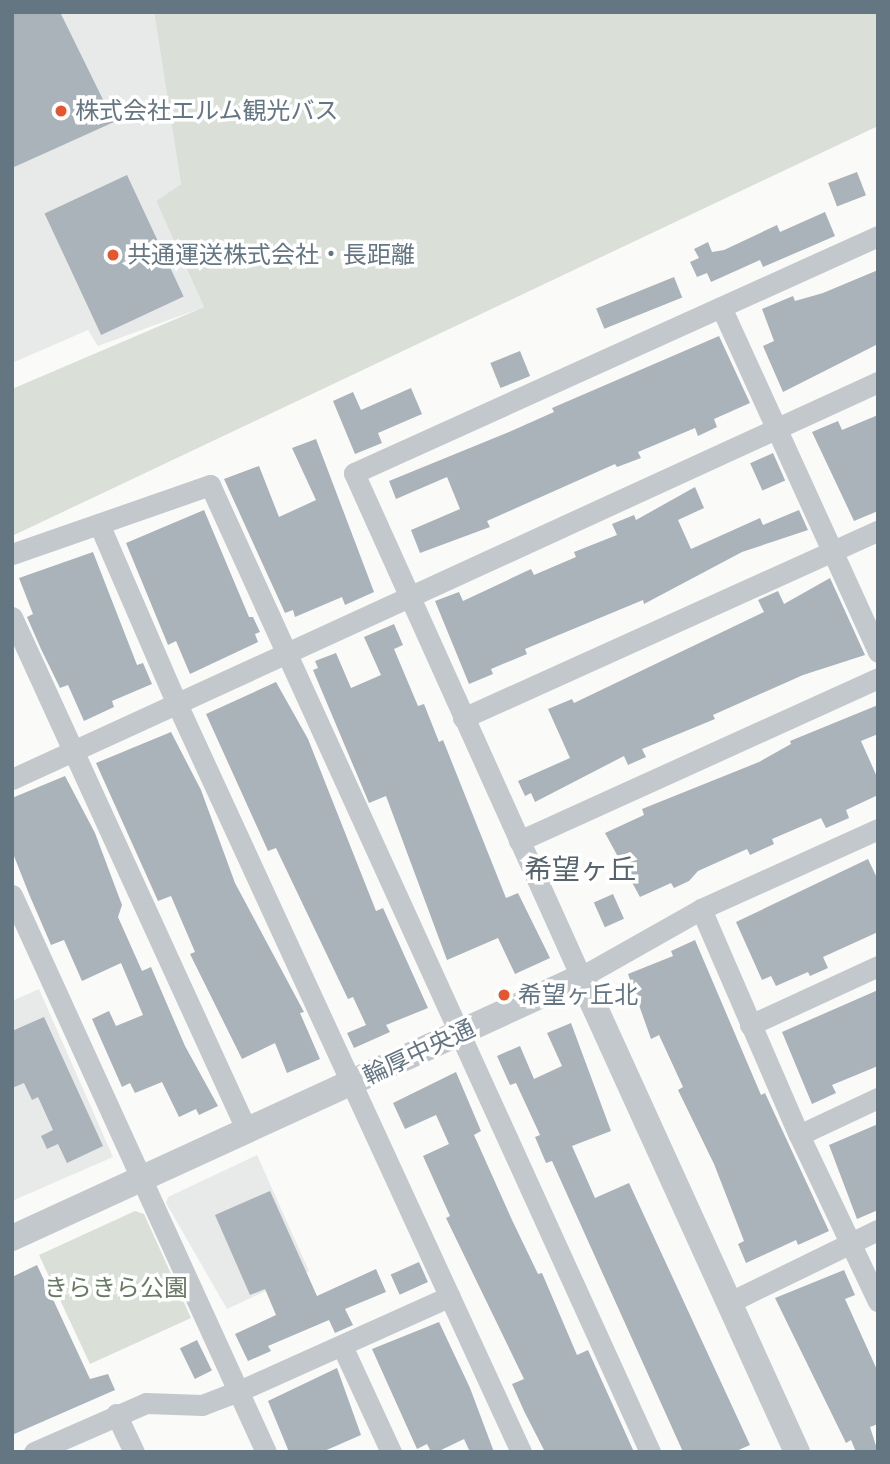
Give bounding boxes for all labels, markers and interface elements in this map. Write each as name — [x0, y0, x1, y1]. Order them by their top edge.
place label: 株式会社エルム観光バス — [75, 97, 339, 125]
marker: 株式会社エルム観光バス — [53, 103, 69, 119]
place label: 共通運送株式会社・長距離 — [127, 241, 415, 269]
marker: 共通運送株式会社・長距離 — [105, 247, 121, 263]
district label: 希望ヶ丘 — [524, 852, 636, 886]
place label: 希望ヶ丘北 — [518, 981, 638, 1009]
marker: 希望ヶ丘北 — [496, 987, 512, 1003]
street label: 輪厚中央通 — [359, 1014, 479, 1090]
park label: きらきら公園 — [44, 1274, 188, 1302]

